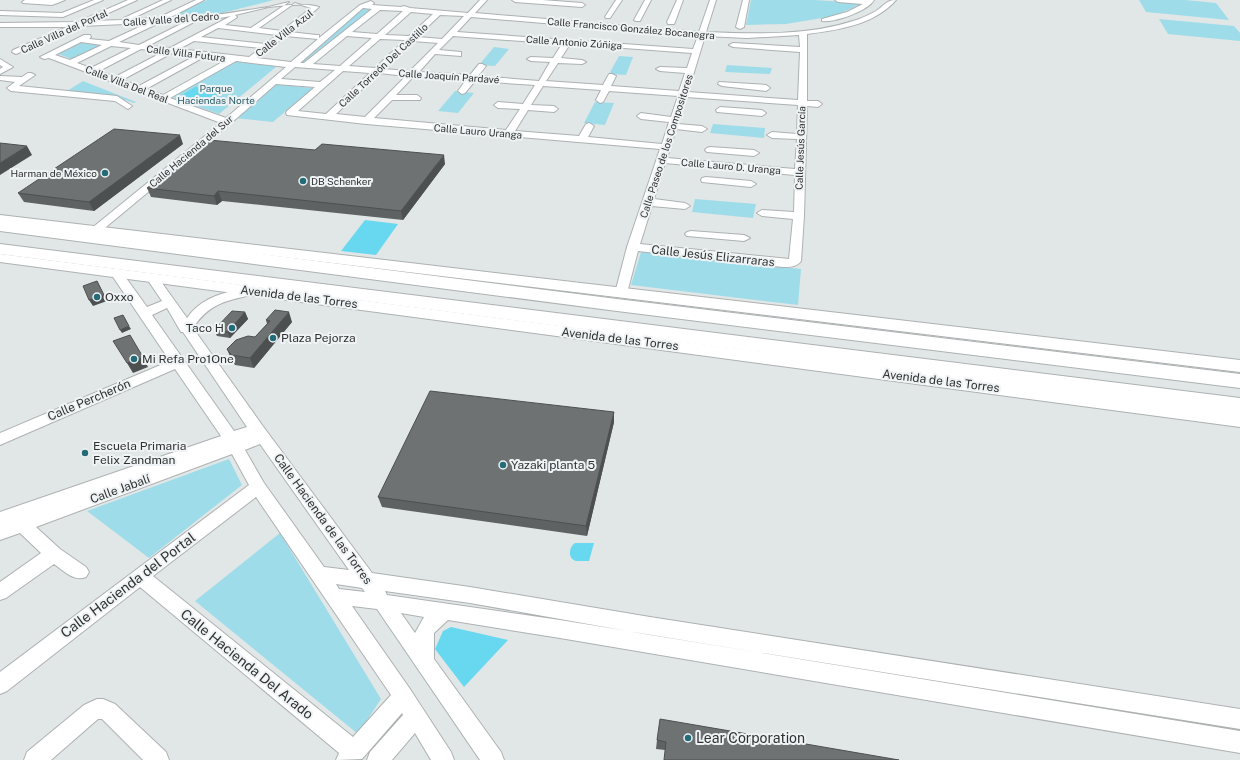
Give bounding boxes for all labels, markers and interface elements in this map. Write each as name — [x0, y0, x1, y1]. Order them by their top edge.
street label: Calle Villa del Portal — [19, 6, 109, 56]
street label: Calle Villa Azul — [253, 7, 315, 59]
street label: Calle Valle del Cedro — [123, 10, 220, 28]
street label: Calle Francisco González Bocanegra — [547, 15, 715, 41]
street label: Calle Torreón Del Castillo — [336, 20, 430, 109]
street label: Calle Antonio Zúñiga — [525, 33, 623, 51]
street label: Calle Villa Futura — [146, 42, 226, 64]
street label: Calle Villa Del Real — [84, 63, 170, 105]
street label: Calle Joaquín Pardavé — [398, 66, 500, 86]
street label: Calle Paseo de los Compositores — [637, 73, 695, 219]
park label: Parque Haciendas Norte — [177, 82, 255, 106]
street label: Calle Jesús García — [793, 106, 807, 190]
street label: Calle Hacienda del Sur — [147, 112, 235, 190]
street label: Calle Lauro Uranga — [433, 121, 523, 141]
street label: Calle Lauro D. Uranga — [681, 156, 781, 176]
place label: Harman de México — [10, 167, 97, 179]
marker: Harman de México — [100, 168, 110, 178]
place label: DB Schenker — [311, 175, 371, 187]
marker: DB Schenker — [298, 176, 308, 186]
street label: Calle Jesús Elizarraras — [651, 243, 775, 269]
street label: Avenida de las Torres — [240, 283, 358, 311]
place label: Oxxo — [105, 290, 134, 304]
marker: Oxxo — [92, 292, 102, 302]
place label: Taco H — [186, 321, 224, 335]
marker: Taco H — [227, 323, 237, 333]
street label: Avenida de las Torres — [561, 325, 679, 353]
place label: Plaza Pejorza — [281, 331, 356, 345]
marker: Plaza Pejorza — [268, 333, 278, 343]
place label: Mi Refa Pro1One — [142, 352, 234, 366]
marker: Mi Refa Pro1One — [129, 354, 139, 364]
street label: Avenida de las Torres — [882, 367, 1000, 395]
street label: Calle Percherón — [45, 376, 133, 424]
place label: Escuela Primaria Felix Zandman — [93, 439, 186, 467]
marker: Escuela Primaria Felix Zandman — [80, 448, 90, 458]
street label: Calle Hacienda de las Torres — [271, 451, 375, 587]
place label: Yazaki planta 5 — [511, 458, 595, 472]
marker: Yazaki planta 5 — [498, 460, 508, 470]
street label: Calle Jabalí — [88, 471, 153, 506]
street label: Calle Hacienda del Portal — [58, 529, 198, 641]
street label: Calle Hacienda Del Arado — [178, 606, 317, 722]
place label: Lear Corporation — [696, 730, 805, 746]
marker: Lear Corporation — [683, 733, 693, 743]

